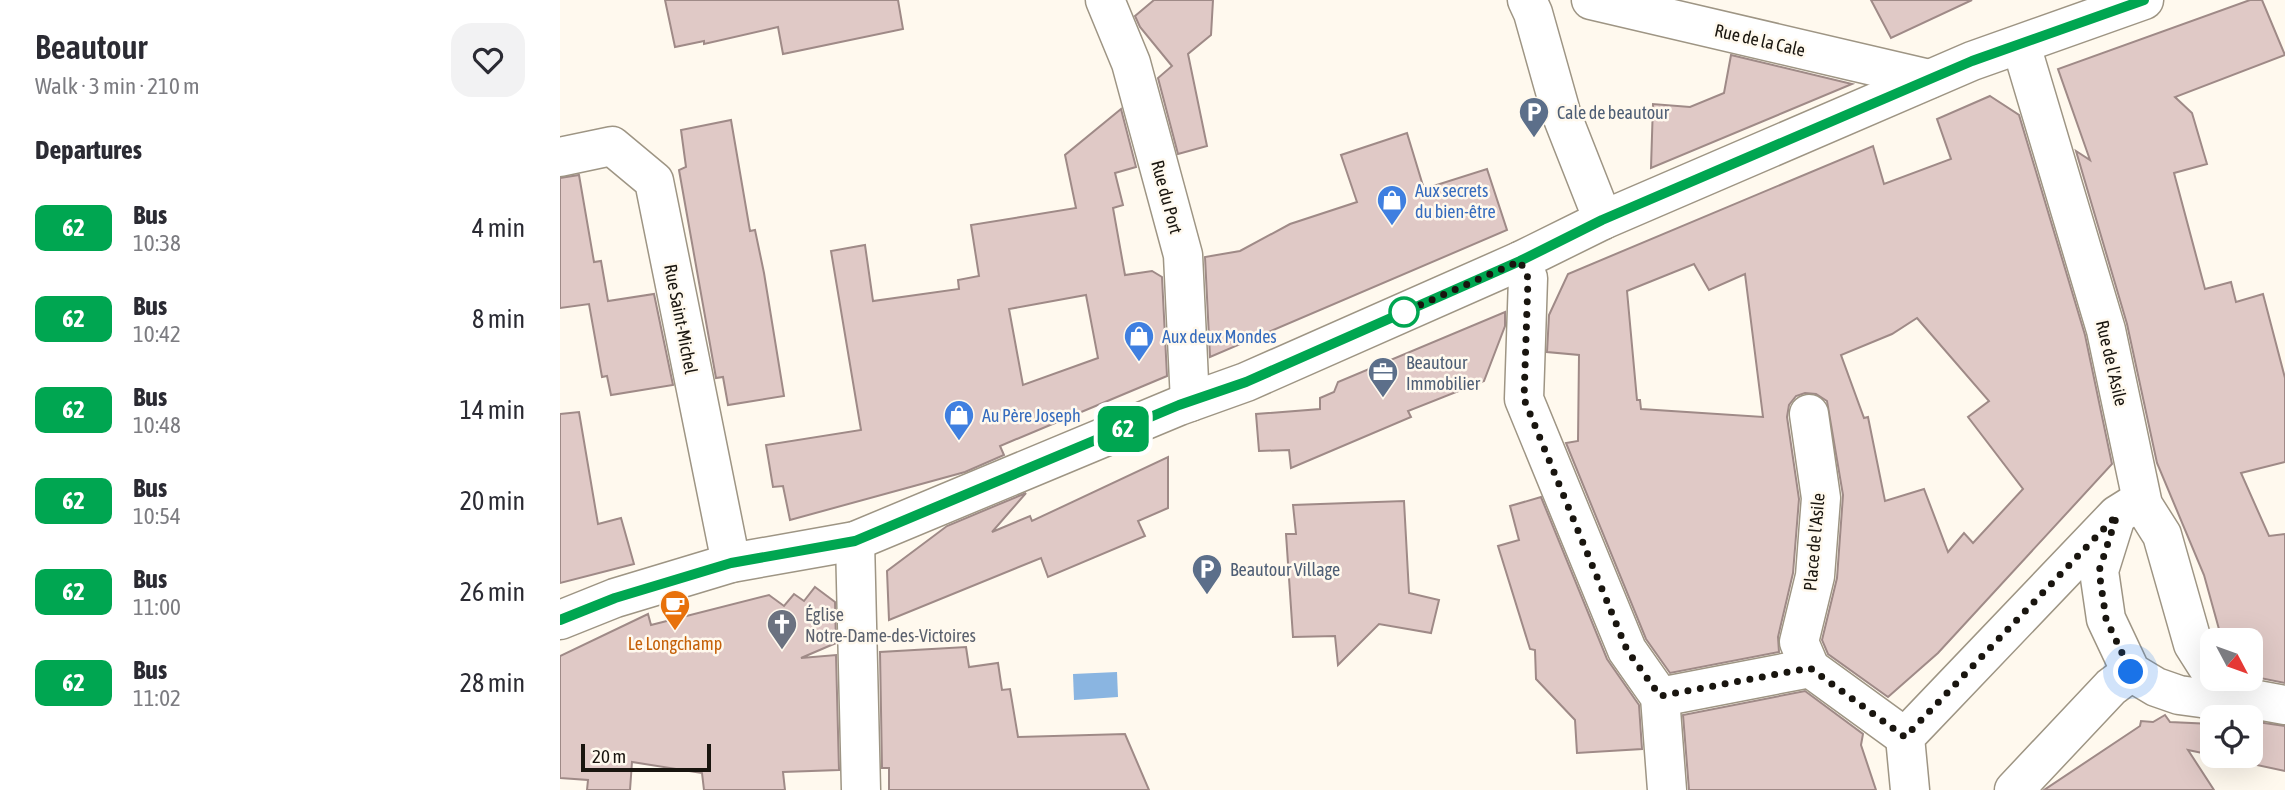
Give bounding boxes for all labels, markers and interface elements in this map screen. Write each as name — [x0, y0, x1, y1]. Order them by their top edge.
street label: Rue de la Cale — [1713, 19, 1807, 61]
button: heart — [451, 23, 525, 97]
text: Beautour — [35, 28, 147, 66]
text: Walk · 3 min · 210 m — [35, 73, 199, 99]
parking icon: Cale de beautour — [1517, 95, 1551, 139]
place label: Cale de beautour — [1557, 102, 1670, 123]
text: Departures — [35, 135, 142, 165]
street label: Rue du Port — [1147, 158, 1187, 236]
place label: Aux secrets du bien-être — [1415, 180, 1496, 222]
shop icon: Aux secrets du bien-être — [1375, 183, 1409, 227]
text: Bus — [133, 200, 167, 230]
text: 4 min — [472, 213, 525, 243]
text: 62 — [62, 214, 85, 241]
text: 10:38 — [133, 230, 181, 256]
street label: Rue Saint-Michel — [660, 262, 702, 376]
text: Bus — [133, 291, 167, 321]
unlabelled marker — [1389, 297, 1419, 327]
text: 8 min — [472, 304, 525, 334]
text: 62 — [62, 305, 85, 332]
street label: Rue de l'Asile — [2092, 318, 2132, 408]
shop icon: Aux deux Mondes — [1122, 319, 1156, 363]
text: 10:42 — [133, 321, 181, 347]
place label: Aux deux Mondes — [1162, 326, 1277, 347]
place label: Beautour Immobilier — [1406, 352, 1481, 394]
office icon: Beautour Immobilier — [1366, 355, 1400, 399]
text: Bus — [133, 382, 167, 412]
text: 14 min — [460, 395, 525, 425]
text: 62 — [62, 396, 85, 423]
shop icon: Au Père Joseph — [942, 398, 976, 442]
place label: Au Père Joseph — [982, 405, 1081, 426]
line badge: 62 — [1092, 406, 1154, 452]
text: 10:48 — [133, 412, 181, 438]
text: 62 — [1112, 415, 1134, 442]
text: Bus — [133, 473, 167, 503]
text: 20 min — [460, 486, 525, 516]
text: 62 — [62, 487, 85, 514]
street label: Place de l'Asile — [1799, 492, 1829, 592]
text: 10:54 — [133, 503, 181, 529]
parking icon: Beautour Village — [1190, 552, 1224, 596]
place label: Beautour Village — [1230, 559, 1340, 580]
text: Bus — [133, 564, 167, 594]
text: 26 min — [460, 577, 525, 607]
text: 62 — [62, 578, 85, 605]
cafe icon: Le Longchamp — [658, 588, 692, 632]
text: 11:00 — [133, 594, 181, 620]
place label: Église Notre-Dame-des-Victoires — [805, 604, 976, 646]
church icon: Église Notre-Dame-des-Victoires — [765, 607, 799, 651]
north arrow — [2200, 628, 2263, 691]
map controls — [2200, 628, 2263, 768]
place label: Le Longchamp — [628, 633, 722, 654]
your location — [2113, 654, 2148, 689]
text: Bus — [133, 655, 167, 685]
text: 28 min — [460, 668, 525, 698]
text: 62 — [62, 669, 85, 696]
text: 11:02 — [133, 685, 181, 711]
button: locate — [2200, 705, 2263, 768]
scale bar — [581, 741, 710, 773]
text: 20 m — [592, 745, 626, 767]

